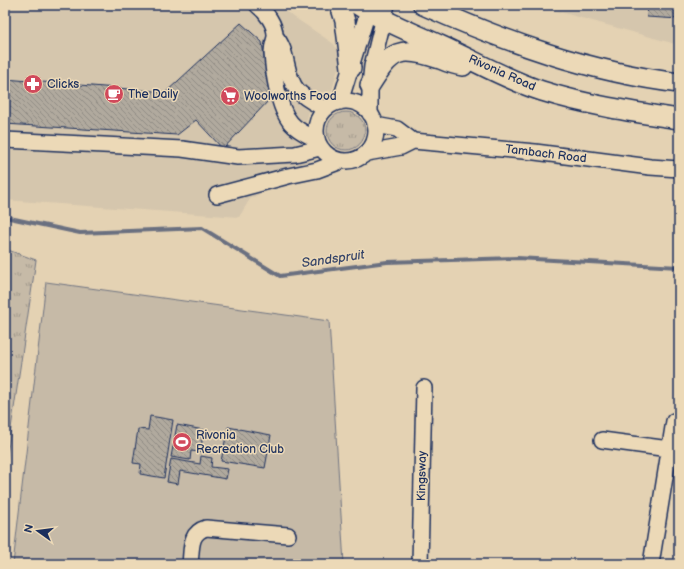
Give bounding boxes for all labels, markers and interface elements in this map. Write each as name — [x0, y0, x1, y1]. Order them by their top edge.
street label: Rivonia Road — [466, 52, 538, 95]
pharmacy icon: Clicks — [22, 73, 44, 95]
place label: Clicks — [47, 77, 79, 92]
cafe icon: The Daily — [103, 83, 125, 105]
supermarket icon: Woolworths Food — [219, 85, 241, 107]
place label: The Daily — [128, 87, 179, 102]
place label: Woolworths Food — [244, 89, 337, 104]
street label: Tambach Road — [505, 142, 588, 166]
water label: Sandspruit — [301, 247, 366, 271]
place label: Rivonia Recreation Club — [196, 428, 284, 457]
sports icon: Rivonia Recreation Club — [171, 431, 193, 453]
street label: Kingsway — [414, 450, 430, 501]
north arrow — [18, 511, 58, 551]
text: N — [21, 523, 36, 534]

